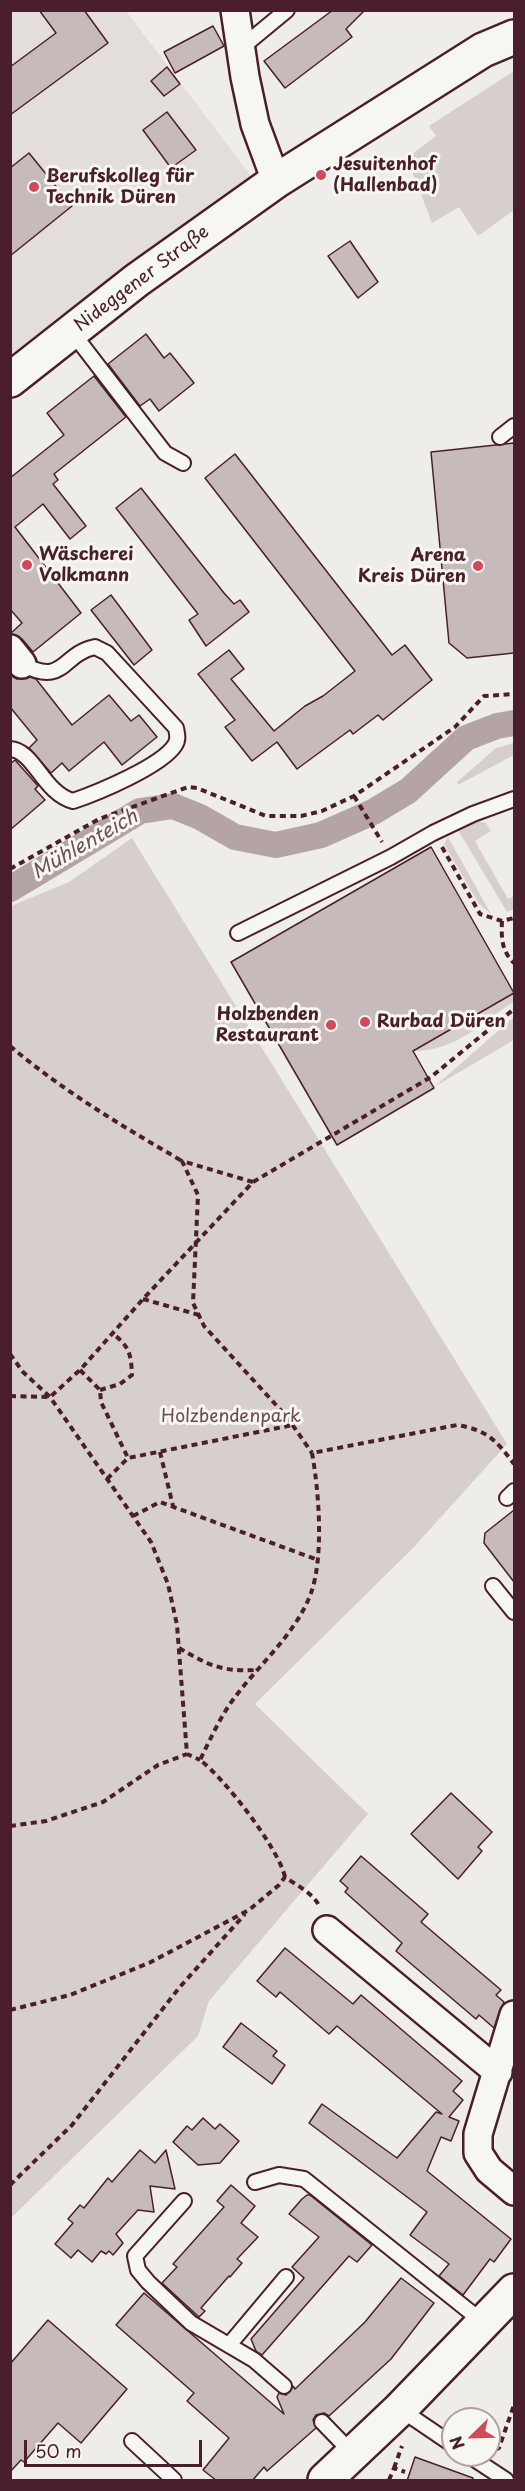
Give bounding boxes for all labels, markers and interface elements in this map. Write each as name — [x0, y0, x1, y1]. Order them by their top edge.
place label: Jesuitenhof (Hallenbad) — [333, 154, 438, 196]
place label: Berufskolleg für Technik Düren — [46, 166, 194, 208]
marker: Jesuitenhof (Hallenbad) — [314, 168, 328, 182]
marker: Berufskolleg für Technik Düren — [27, 180, 41, 194]
street label: Nideggener Straße — [70, 221, 214, 337]
place label: Wäscherei Volkmann — [39, 544, 133, 586]
place label: Arena Kreis Düren — [358, 545, 466, 588]
marker: Wäscherei Volkmann — [20, 558, 34, 572]
marker: Arena Kreis Düren — [471, 559, 485, 573]
water label: Mühlenteich — [28, 805, 142, 885]
place label: Holzbenden Restaurant — [216, 1004, 319, 1046]
place label: Rurbad Düren — [377, 1011, 506, 1033]
marker: Rurbad Düren — [358, 1015, 372, 1029]
marker: Holzbenden Restaurant — [324, 1018, 338, 1032]
park label: Holzbendenpark — [161, 1406, 301, 1428]
north arrow — [441, 2407, 501, 2467]
scale bar — [27, 2428, 206, 2466]
text: N — [443, 2433, 470, 2454]
text: 50 m — [35, 2437, 82, 2464]

